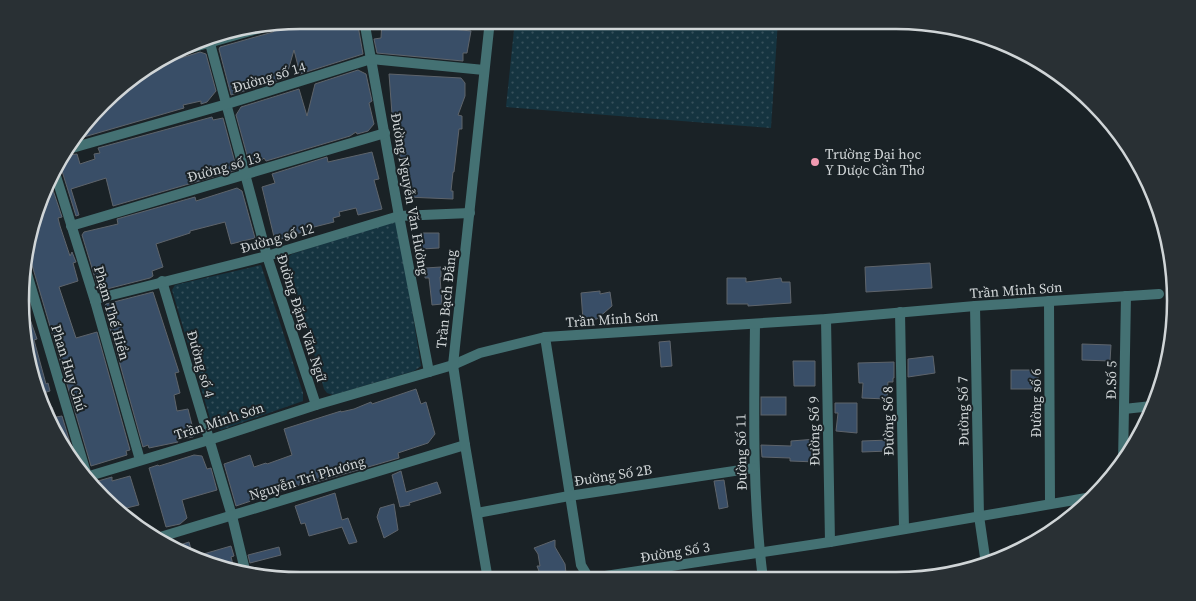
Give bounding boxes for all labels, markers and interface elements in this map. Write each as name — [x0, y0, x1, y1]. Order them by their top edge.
street label: Đường số 14 — [230, 56, 308, 98]
street label: Đường Nguyễn Văn Hưởng — [386, 111, 434, 277]
place label: Trường Đại học Y Dược Cần Thơ — [825, 144, 925, 180]
street label: Đường số 13 — [185, 147, 263, 187]
marker: Trường Đại học Y Dược Cần Thơ — [809, 156, 821, 168]
street label: Đường số 12 — [238, 218, 316, 258]
street label: Trần Bạch Đằng — [431, 248, 461, 350]
street label: Đường Đặng Văn Ngữ — [272, 252, 332, 384]
street label: Phạm Thế Hiển — [89, 263, 135, 363]
street label: Trần Minh Sơn — [969, 277, 1064, 303]
street label: Trần Minh Sơn — [565, 306, 660, 332]
street label: Phan Huy Chú — [46, 322, 92, 414]
street label: Đường số 4 — [182, 328, 220, 400]
street label: Đ.Số 5 — [1101, 360, 1121, 400]
street label: Đường số 6 — [1026, 369, 1046, 437]
street label: Đường Số 7 — [952, 376, 974, 446]
street label: Đường Số 8 — [877, 386, 899, 456]
street label: Đường Số 9 — [803, 396, 825, 466]
street label: Trần Minh Sơn — [172, 397, 267, 445]
street label: Đường Số 11 — [730, 413, 752, 491]
street label: Nguyễn Tri Phương — [247, 451, 367, 505]
street label: Đường Số 2B — [573, 459, 654, 491]
street label: Đường Số 3 — [639, 537, 711, 567]

